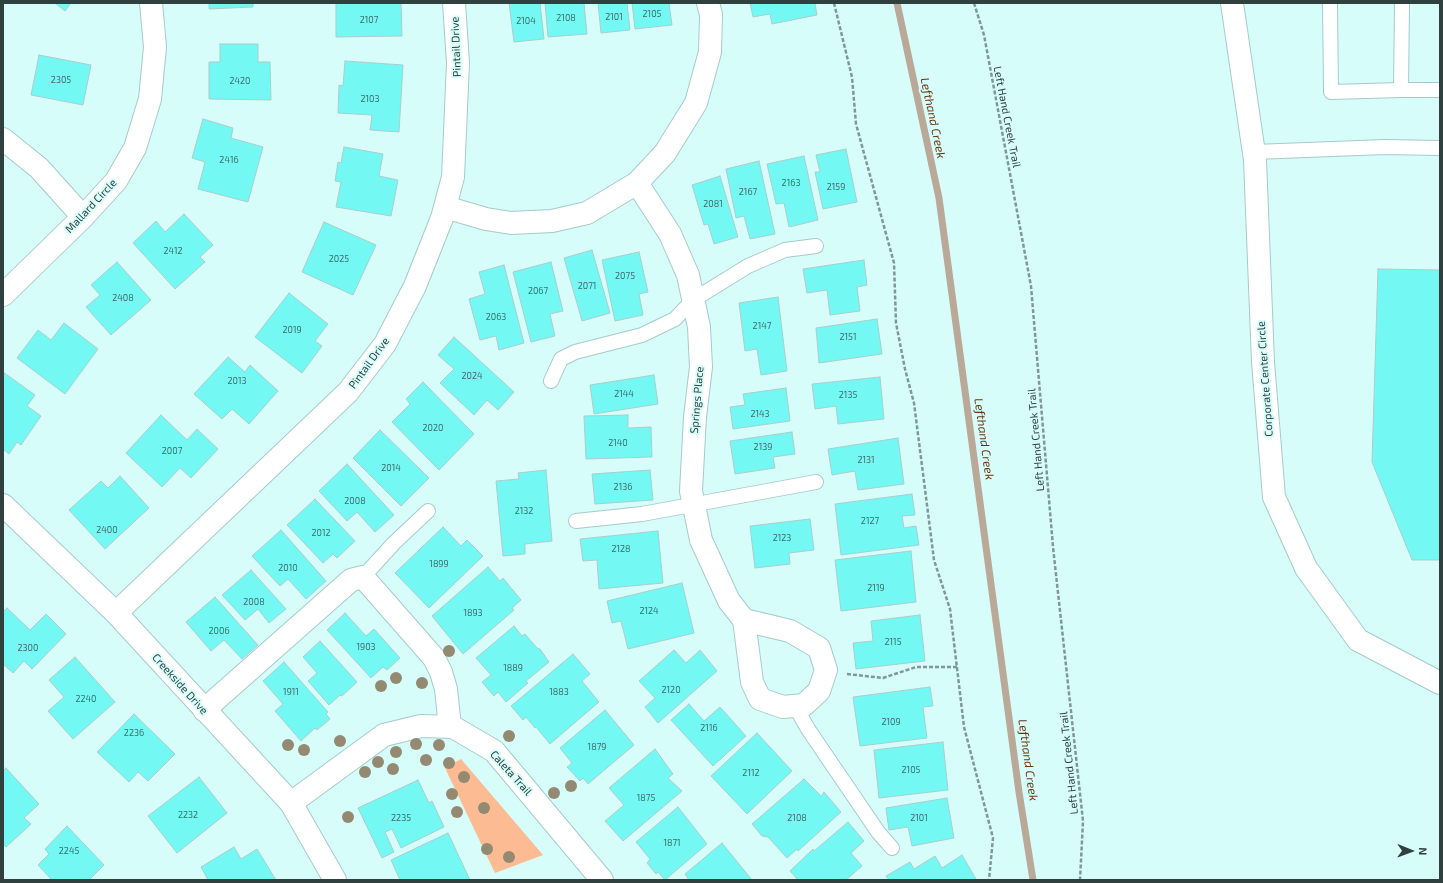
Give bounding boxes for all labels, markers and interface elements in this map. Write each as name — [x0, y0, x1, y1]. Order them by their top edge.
house number: 2105 — [643, 9, 661, 19]
house number: 2101 — [605, 12, 623, 22]
house number: 2108 — [556, 13, 576, 23]
house number: 2107 — [360, 15, 378, 25]
house number: 2104 — [516, 16, 536, 26]
street label: Pintail Drive — [448, 17, 464, 77]
street label: Left Hand Creek Trail — [991, 65, 1023, 169]
house number: 2305 — [51, 75, 71, 85]
house number: 2420 — [229, 76, 251, 86]
water label: Lefthand Creek — [917, 76, 949, 160]
house number: 2103 — [360, 94, 380, 104]
house number: 2416 — [219, 155, 239, 165]
street label: Mallard Circle — [63, 176, 119, 236]
house number: 2163 — [782, 178, 800, 188]
house number: 2159 — [827, 182, 845, 192]
house number: 2167 — [739, 187, 757, 197]
house number: 2081 — [703, 199, 723, 209]
house number: 2412 — [163, 246, 183, 256]
house number: 2025 — [329, 254, 349, 264]
house number: 2075 — [615, 271, 635, 281]
house number: 2071 — [578, 281, 596, 291]
house number: 2067 — [528, 286, 548, 296]
house number: 2408 — [112, 293, 134, 303]
house number: 2063 — [486, 312, 506, 322]
house number: 2147 — [753, 321, 771, 331]
street label: Corporate Center Circle — [1254, 321, 1276, 437]
house number: 2019 — [282, 325, 302, 335]
house number: 2151 — [839, 332, 857, 342]
street label: Pintail Drive — [346, 335, 392, 391]
street label: Springs Place — [687, 366, 707, 434]
house number: 2024 — [461, 371, 483, 381]
house number: 2013 — [227, 376, 247, 386]
street label: Left Hand Creek Trail — [1025, 388, 1047, 492]
house number: 2144 — [614, 389, 634, 399]
house number: 2135 — [839, 390, 857, 400]
water label: Lefthand Creek — [971, 397, 997, 481]
house number: 2143 — [750, 409, 770, 419]
house number: 2020 — [423, 423, 443, 433]
house number: 2140 — [608, 438, 628, 448]
house number: 2139 — [754, 442, 772, 452]
house number: 2007 — [162, 446, 182, 456]
house number: 2131 — [857, 455, 875, 465]
house number: 2014 — [381, 463, 401, 473]
house number: 2136 — [614, 482, 632, 492]
house number: 2008 — [344, 496, 366, 506]
house number: 2132 — [515, 506, 533, 516]
house number: 2127 — [861, 516, 879, 526]
house number: 2400 — [96, 525, 118, 535]
house number: 2012 — [311, 528, 331, 538]
house number: 2123 — [773, 533, 791, 543]
house number: 2128 — [611, 544, 631, 554]
house number: 1899 — [429, 559, 449, 569]
house number: 2010 — [278, 563, 298, 573]
house number: 2119 — [867, 583, 885, 593]
house number: 2008 — [243, 597, 265, 607]
house number: 2124 — [639, 606, 659, 616]
house number: 1893 — [463, 608, 483, 618]
house number: 2006 — [208, 626, 230, 636]
house number: 2115 — [884, 637, 902, 647]
house number: 1903 — [356, 642, 376, 652]
house number: 2300 — [18, 643, 38, 653]
street label: Creekside Drive — [149, 651, 211, 717]
house number: 1889 — [503, 663, 523, 673]
house number: 2120 — [661, 685, 681, 695]
house number: 1911 — [283, 687, 299, 697]
house number: 1883 — [549, 687, 569, 697]
house number: 2240 — [75, 694, 97, 704]
street label: Left Hand Creek Trail — [1057, 711, 1081, 815]
house number: 2109 — [881, 717, 901, 727]
water label: Lefthand Creek — [1015, 718, 1041, 802]
house number: 2116 — [700, 723, 718, 733]
house number: 2236 — [124, 728, 144, 738]
house number: 1879 — [588, 742, 606, 752]
street label: Caleta Trail — [487, 748, 535, 798]
house number: 2105 — [902, 765, 920, 775]
house number: 2112 — [742, 768, 760, 778]
house number: 1875 — [637, 793, 655, 803]
house number: 2232 — [178, 810, 198, 820]
house number: 2235 — [391, 813, 411, 823]
house number: 2108 — [787, 813, 807, 823]
house number: 2101 — [910, 813, 928, 823]
north arrow — [1391, 831, 1431, 871]
house number: 1871 — [663, 838, 681, 848]
house number: 2245 — [59, 846, 79, 856]
text: N — [1417, 847, 1430, 855]

